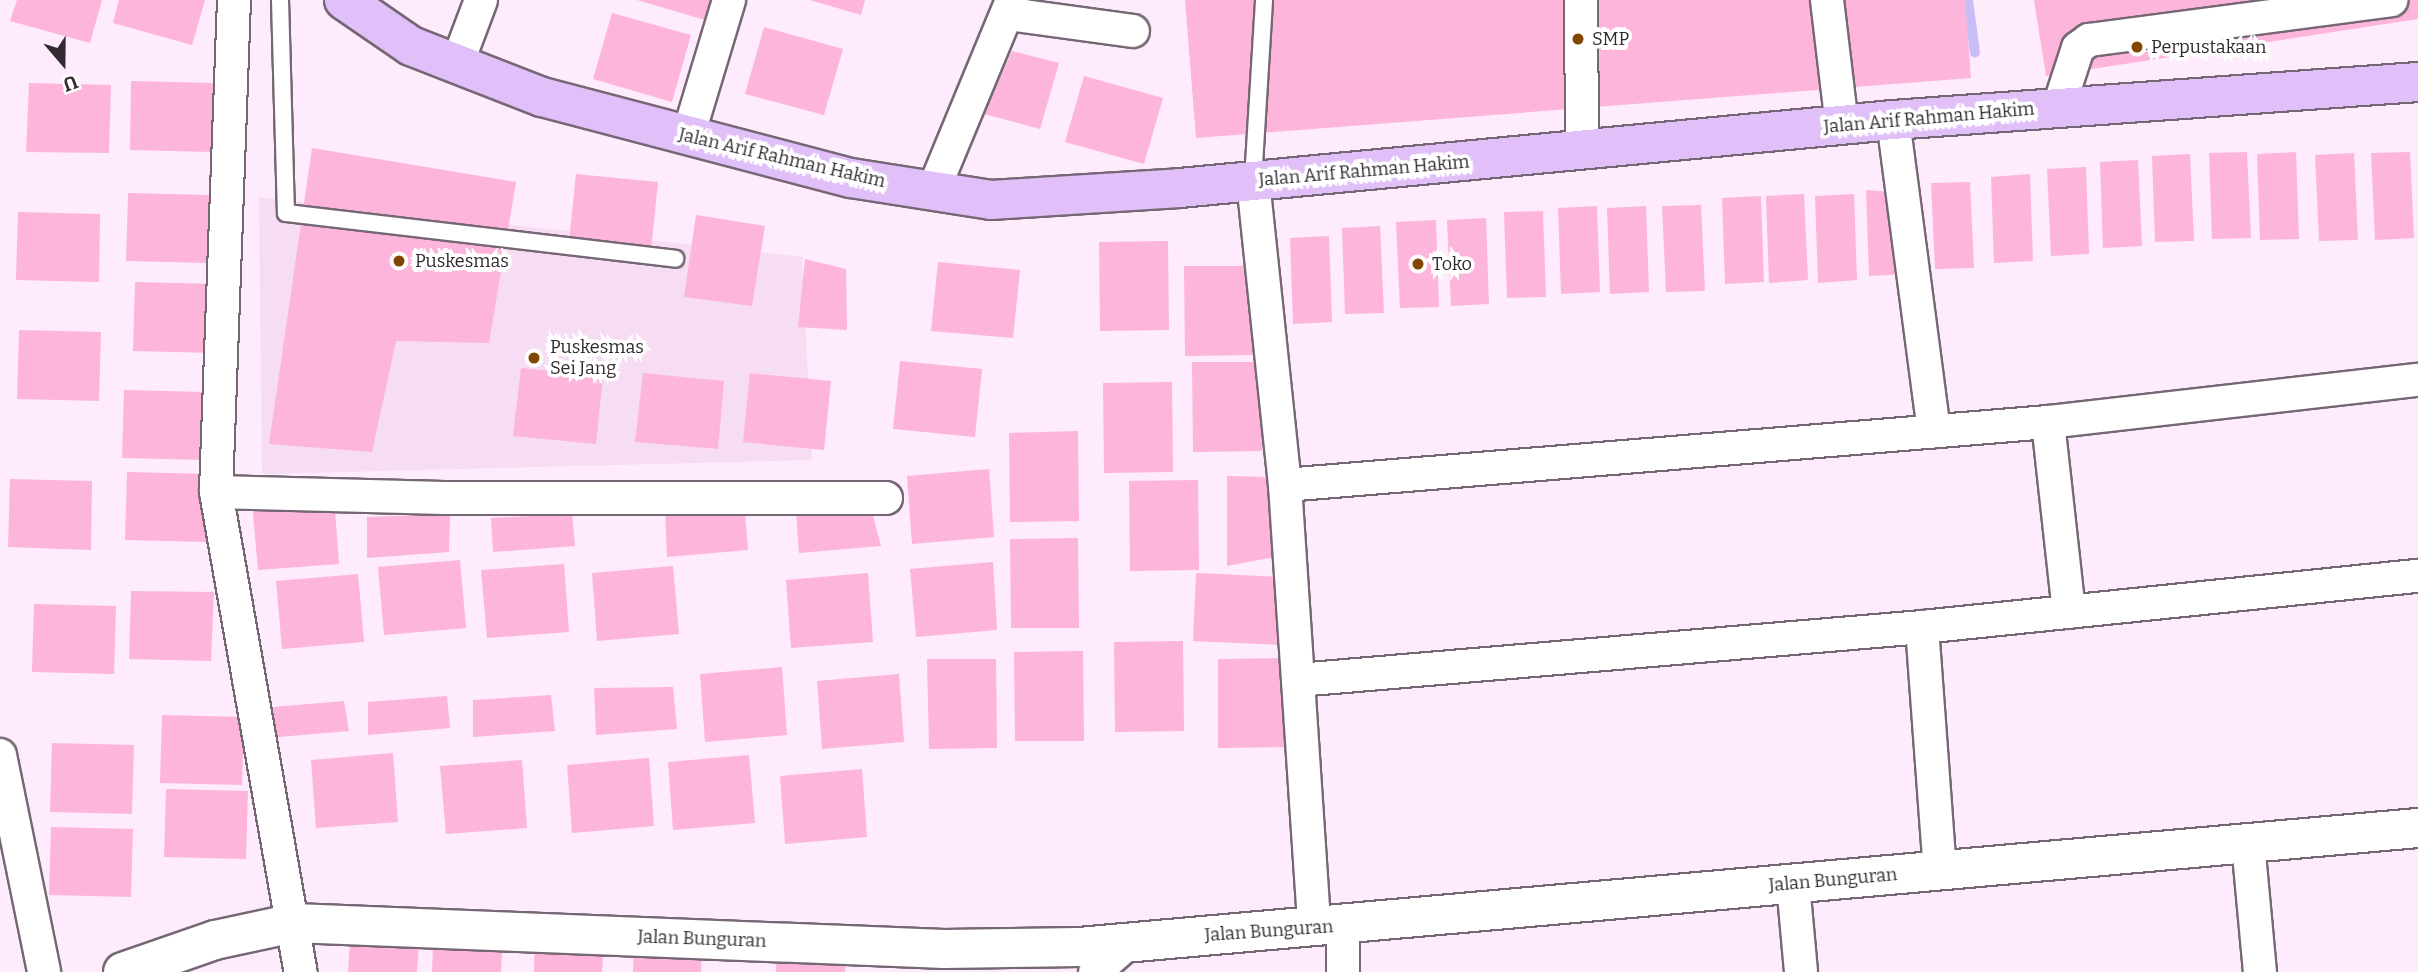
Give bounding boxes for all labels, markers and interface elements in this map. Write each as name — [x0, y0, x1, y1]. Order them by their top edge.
north arrow — [28, 28, 98, 98]
place label: SMP — [1592, 28, 1629, 50]
marker: SMP — [1570, 31, 1586, 47]
place label: Perpustakaan — [2151, 36, 2266, 58]
marker: Perpustakaan — [2129, 39, 2145, 55]
text: U — [60, 70, 81, 96]
street label: Jalan Arif Rahman Hakim — [1823, 98, 2035, 138]
street label: Jalan Arif Rahman Hakim — [677, 124, 887, 192]
street label: Jalan Arif Rahman Hakim — [1258, 151, 1470, 191]
place label: Puskesmas — [415, 250, 509, 272]
marker: Puskesmas — [389, 251, 409, 271]
place label: Toko — [1432, 253, 1472, 275]
marker: Toko — [1410, 256, 1426, 272]
place label: Puskesmas Sei Jang — [550, 337, 644, 380]
marker: Puskesmas Sei Jang — [524, 348, 544, 368]
street label: Jalan Bunguran — [1768, 864, 1898, 896]
street label: Jalan Bunguran — [1204, 916, 1334, 946]
street label: Jalan Bunguran — [637, 926, 767, 952]

